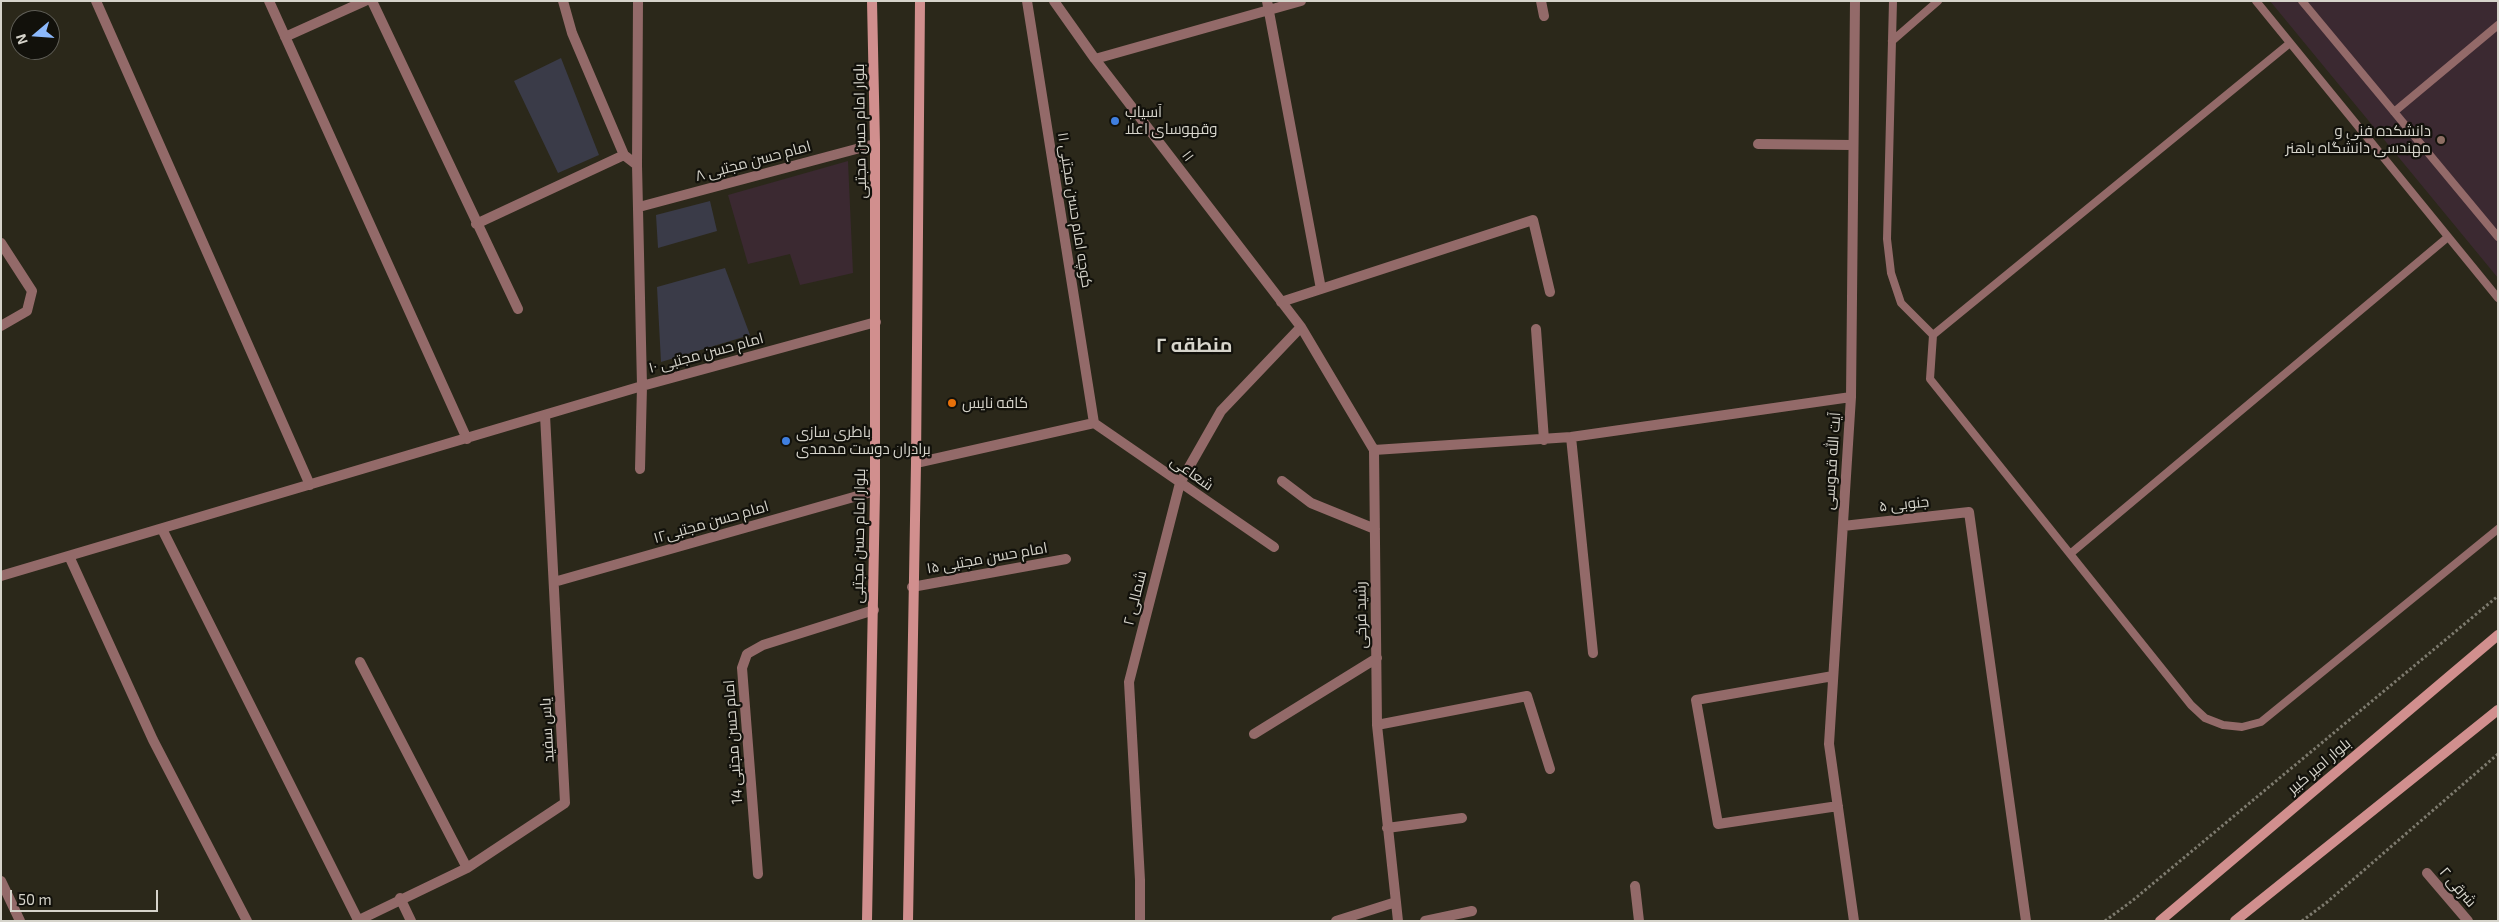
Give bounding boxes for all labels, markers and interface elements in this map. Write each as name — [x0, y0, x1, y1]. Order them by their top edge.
north arrow — [10, 10, 60, 60]
text: N — [12, 32, 31, 47]
street label: بلوار امام حسن مجتبی — [850, 63, 870, 199]
place label: آسیاب وقهوسای اعلا — [1125, 103, 1217, 138]
marker: آسیاب وقهوسای اعلا — [1109, 115, 1121, 127]
place label: دانشکده فنی و مهندسی دانشگاه باهنر — [2285, 122, 2431, 157]
street label: کوچه امام حسن مجتبی ۱۱ — [1054, 131, 1096, 289]
marker: دانشکده فنی و مهندسی دانشگاه باهنر — [2435, 134, 2447, 146]
street label: امام حسن مجتبی ۸ — [693, 137, 813, 185]
street label: ۱۱ — [1178, 147, 1198, 165]
street label: امام حسن مجتبی ۱۰ — [647, 329, 765, 377]
district label: منطقه ۲ — [1155, 333, 1233, 357]
place label: کافه نایس — [962, 394, 1028, 412]
marker: کافه نایس — [946, 397, 958, 409]
street label: آیت الله قدوسی — [1820, 412, 1844, 510]
place label: باطری سازی برادران دوست محمدی — [796, 423, 931, 458]
marker: باطری سازی برادران دوست محمدی — [780, 435, 792, 447]
street label: شعاعی — [1167, 452, 1217, 494]
street label: بلوار امام حسن مجتبی — [849, 468, 869, 604]
street label: ۵ جنوبی — [1878, 492, 1930, 516]
street label: امام حسن مجتبی۱۲ — [651, 497, 771, 547]
street label: امام حسن مجتبی ۱۵ — [925, 538, 1049, 578]
street label: ۲ شمالی — [1120, 569, 1150, 627]
street label: رشید فرخی — [1351, 581, 1371, 649]
street label: امام حسن مجتبی 14 — [720, 679, 746, 805]
street label: یاس سفید — [536, 697, 558, 763]
street label: بلوار امیر کبیر — [2284, 734, 2354, 798]
street label: شرقی ۲ — [2436, 863, 2480, 911]
scale bar — [12, 880, 160, 912]
text: 50 m — [18, 890, 52, 908]

